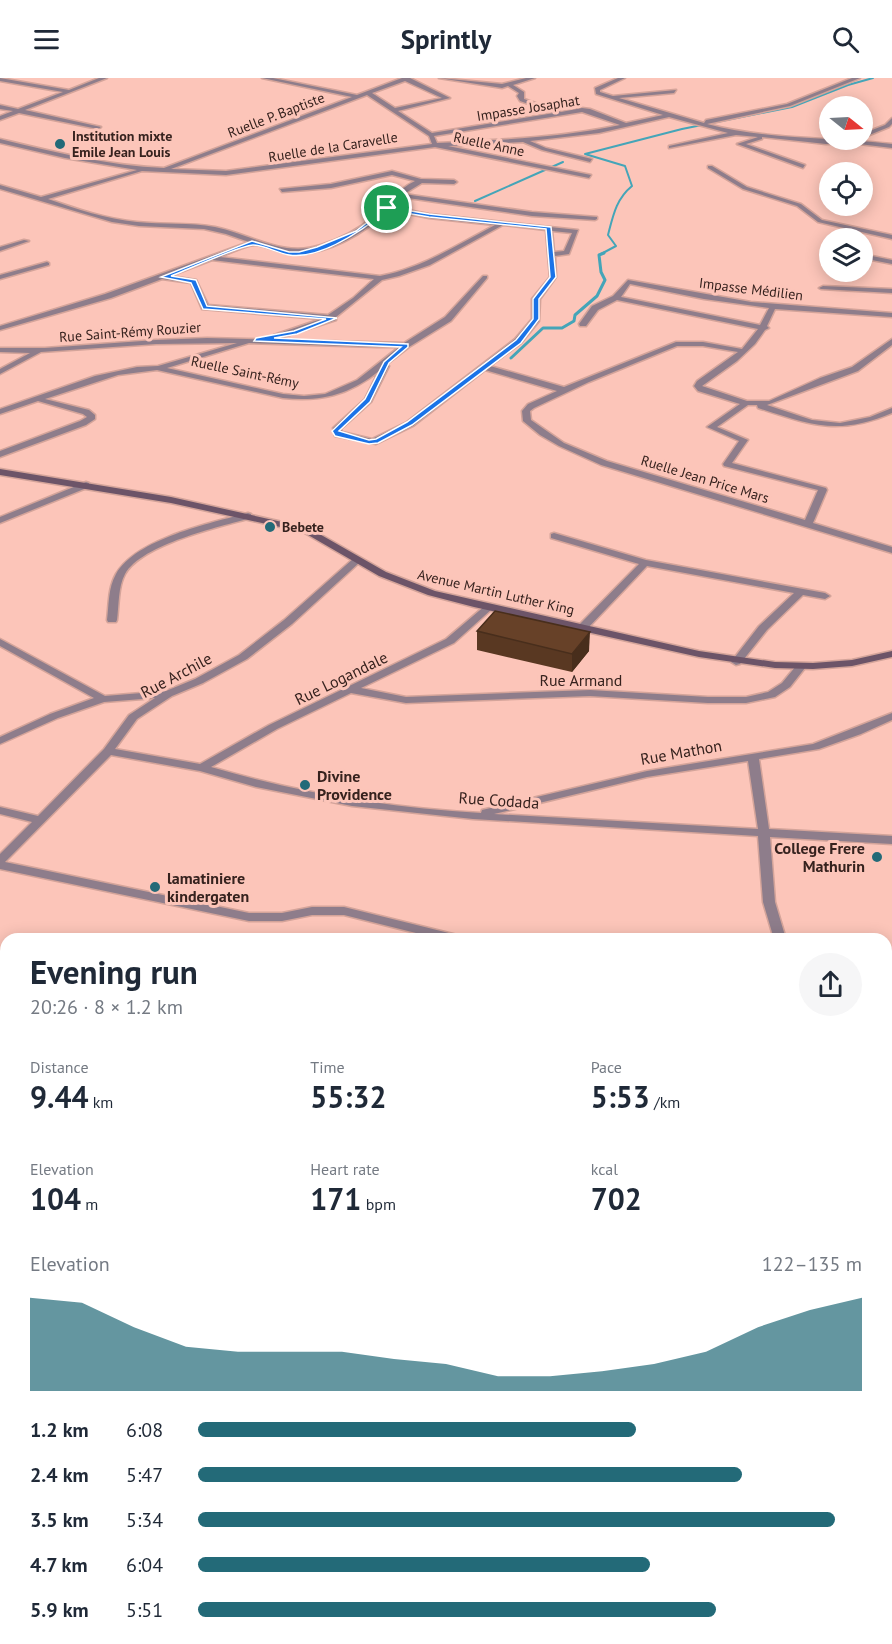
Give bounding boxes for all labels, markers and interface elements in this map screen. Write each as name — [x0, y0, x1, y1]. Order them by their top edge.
text: Sprintly — [401, 22, 491, 56]
icon: menu — [30, 23, 63, 56]
icon: search — [829, 23, 862, 56]
street label: Ruelle P. Baptiste — [225, 88, 327, 142]
street label: Impasse Josaphat — [475, 91, 581, 125]
north arrow — [819, 96, 873, 150]
map controls — [819, 96, 873, 282]
place label: Institution mixte Emile Jean Louis — [72, 127, 172, 161]
street label: Ruelle de la Caravelle — [267, 128, 399, 166]
street label: Ruelle Anne — [452, 128, 526, 160]
marker: Institution mixte Emile Jean Louis — [53, 137, 67, 151]
button: locate — [819, 162, 873, 216]
pin — [361, 182, 412, 233]
icon: arrive — [370, 191, 403, 224]
button: layers — [819, 228, 873, 282]
street label: Impasse Médilien — [698, 274, 804, 304]
street label: Rue Saint-Rémy Rouzier — [58, 318, 202, 346]
street label: Ruelle Saint-Rémy — [189, 352, 301, 392]
street label: Ruelle Jean Price Mars — [639, 451, 771, 507]
place label: Bebete — [282, 518, 324, 536]
marker: Bebete — [263, 520, 277, 534]
street label: Avenue Martin Luther King — [416, 565, 576, 619]
street label: Rue Logandale — [291, 647, 391, 709]
street label: Rue Archile — [137, 648, 215, 702]
street label: Rue Armand — [540, 670, 622, 690]
street label: Rue Mathon — [639, 735, 723, 769]
place label: Divine Providence — [317, 766, 392, 804]
marker: Divine Providence — [298, 778, 312, 792]
street label: Rue Codada — [458, 787, 540, 813]
place label: College Frere Mathurin — [774, 838, 865, 876]
marker: College Frere Mathurin — [870, 850, 884, 864]
place label: lamatiniere kindergaten — [167, 868, 249, 906]
marker: lamatiniere kindergaten — [148, 880, 162, 894]
text: Evening run — [30, 950, 198, 993]
button: share — [799, 953, 862, 1016]
text: 20:26 · 8 × 1.2 km — [30, 994, 183, 1020]
text: Distance — [30, 1057, 89, 1077]
text: Time — [310, 1057, 345, 1077]
text: Pace — [591, 1057, 622, 1077]
text: 9.44 — [30, 1077, 88, 1116]
text: 55:32 — [310, 1077, 386, 1116]
text: 5:53 — [591, 1077, 650, 1116]
text: km — [88, 1092, 113, 1112]
text: /km — [650, 1092, 680, 1112]
text: Elevation — [30, 1159, 94, 1179]
text: Heart rate — [310, 1159, 380, 1179]
text: kcal — [591, 1159, 618, 1179]
text: 104 — [30, 1179, 81, 1218]
text: 171 — [310, 1179, 361, 1218]
text: 702 — [591, 1179, 642, 1218]
text: m — [81, 1194, 98, 1214]
text: bpm — [361, 1194, 396, 1214]
text: Elevation — [30, 1251, 110, 1277]
text: 122–135 m — [762, 1251, 862, 1277]
text: 1.2 km — [30, 1417, 89, 1443]
text: 6:08 — [126, 1417, 163, 1443]
text: 2.4 km — [30, 1462, 89, 1488]
text: 5:47 — [126, 1462, 163, 1488]
text: 3.5 km — [30, 1507, 89, 1533]
text: 5:34 — [126, 1507, 163, 1533]
text: 4.7 km — [30, 1552, 88, 1578]
text: 6:04 — [126, 1552, 163, 1578]
text: 5.9 km — [30, 1597, 89, 1623]
text: 5:51 — [126, 1597, 163, 1623]

